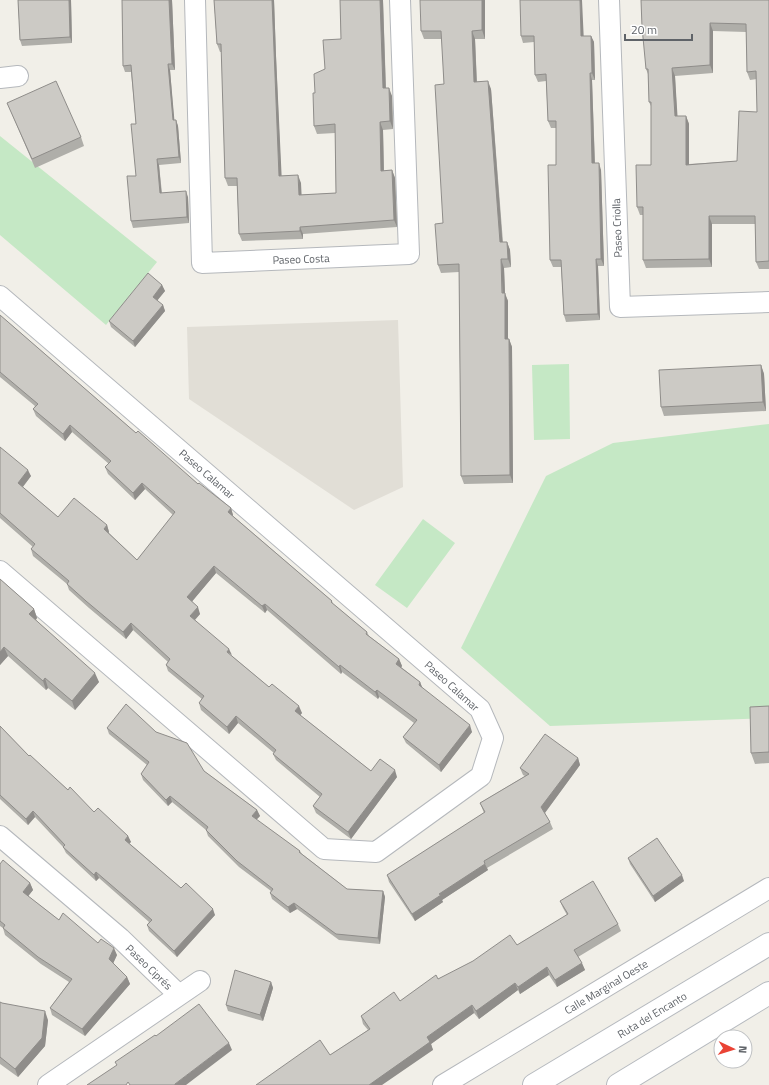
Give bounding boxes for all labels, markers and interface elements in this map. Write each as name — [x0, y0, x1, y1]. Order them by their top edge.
scale bar — [625, 16, 692, 42]
text: 20 m — [631, 20, 657, 39]
street label: Paseo Criolla — [608, 198, 626, 258]
street label: Paseo Costa — [272, 250, 330, 268]
street label: Paseo Calamar — [176, 445, 238, 503]
street label: Paseo Calamar — [421, 657, 483, 715]
street label: Paseo Ciprés — [122, 941, 176, 993]
street label: Calle Marginal Oeste — [561, 955, 651, 1018]
street label: Ruta del Encanto — [614, 988, 690, 1042]
north arrow — [713, 1029, 753, 1069]
text: N — [735, 1045, 751, 1054]

